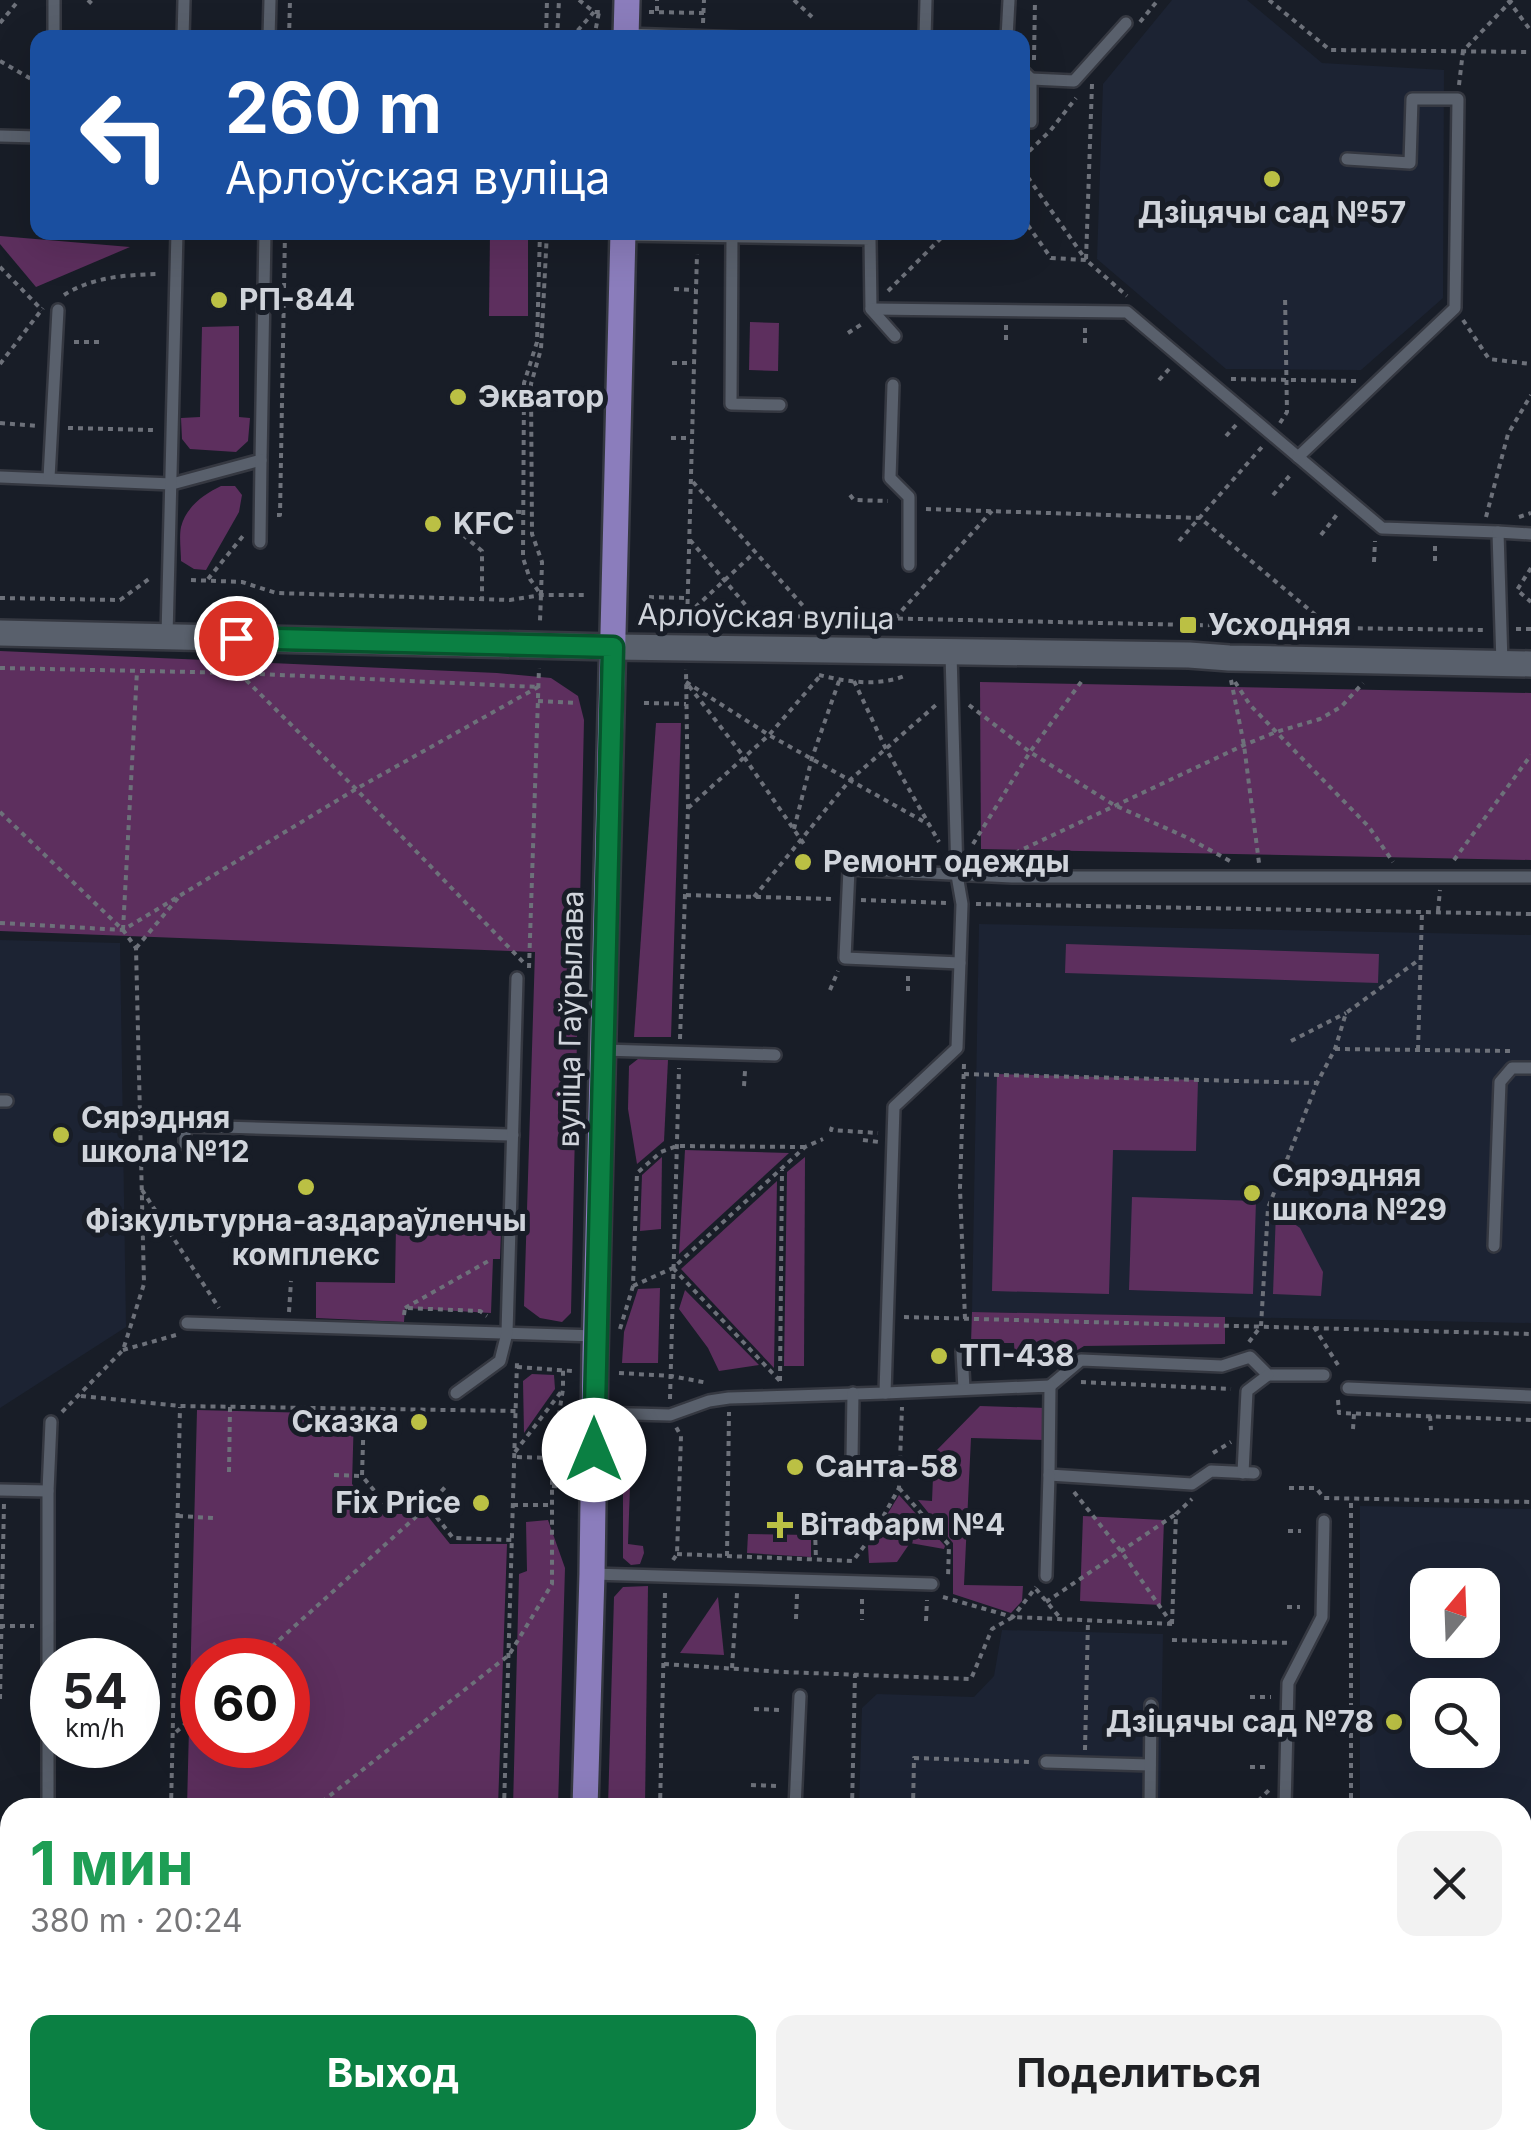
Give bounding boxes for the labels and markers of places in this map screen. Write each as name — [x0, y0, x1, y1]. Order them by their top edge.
marker: Дзіцячы сад №57 — [1261, 168, 1283, 190]
place label: Дзіцячы сад №57 — [1138, 194, 1406, 230]
place label: РП-844 — [239, 281, 355, 317]
marker: РП-844 — [208, 289, 230, 311]
place label: Экватор — [478, 378, 604, 414]
marker: Экватор — [447, 386, 469, 408]
place label: KFC — [453, 505, 514, 541]
marker: KFC — [422, 513, 444, 535]
pin — [194, 596, 279, 681]
place label: Усходняя — [1208, 606, 1351, 642]
marker: Усходняя — [1177, 614, 1199, 636]
place label: Ремонт одежды — [823, 843, 1070, 879]
marker: Ремонт одежды — [792, 851, 814, 873]
place label: Сярэдняя школа №12 — [81, 1099, 250, 1169]
marker: Сярэдняя школа №12 — [50, 1124, 72, 1146]
place label: Сярэдняя школа №29 — [1272, 1157, 1447, 1227]
marker: Фізкультурна-аздараўленчы комплекс — [295, 1176, 317, 1198]
marker: Сярэдняя школа №29 — [1241, 1182, 1263, 1204]
place label: Фізкультурна-аздараўленчы комплекс — [85, 1202, 527, 1272]
place label: ТП-438 — [959, 1337, 1075, 1373]
marker: ТП-438 — [928, 1345, 950, 1367]
place label: Сказка — [291, 1403, 399, 1439]
marker: Сказка — [408, 1411, 430, 1433]
place label: Санта-58 — [815, 1448, 958, 1484]
marker: Санта-58 — [784, 1456, 806, 1478]
place label: Fix Price — [335, 1484, 461, 1520]
marker: Fix Price — [470, 1492, 492, 1514]
place label: Вітафарм №4 — [800, 1506, 1005, 1542]
marker: Вітафарм №4 — [769, 1514, 791, 1536]
place label: Дзіцячы сад №78 — [1106, 1703, 1374, 1739]
marker: Дзіцячы сад №78 — [1383, 1711, 1405, 1733]

